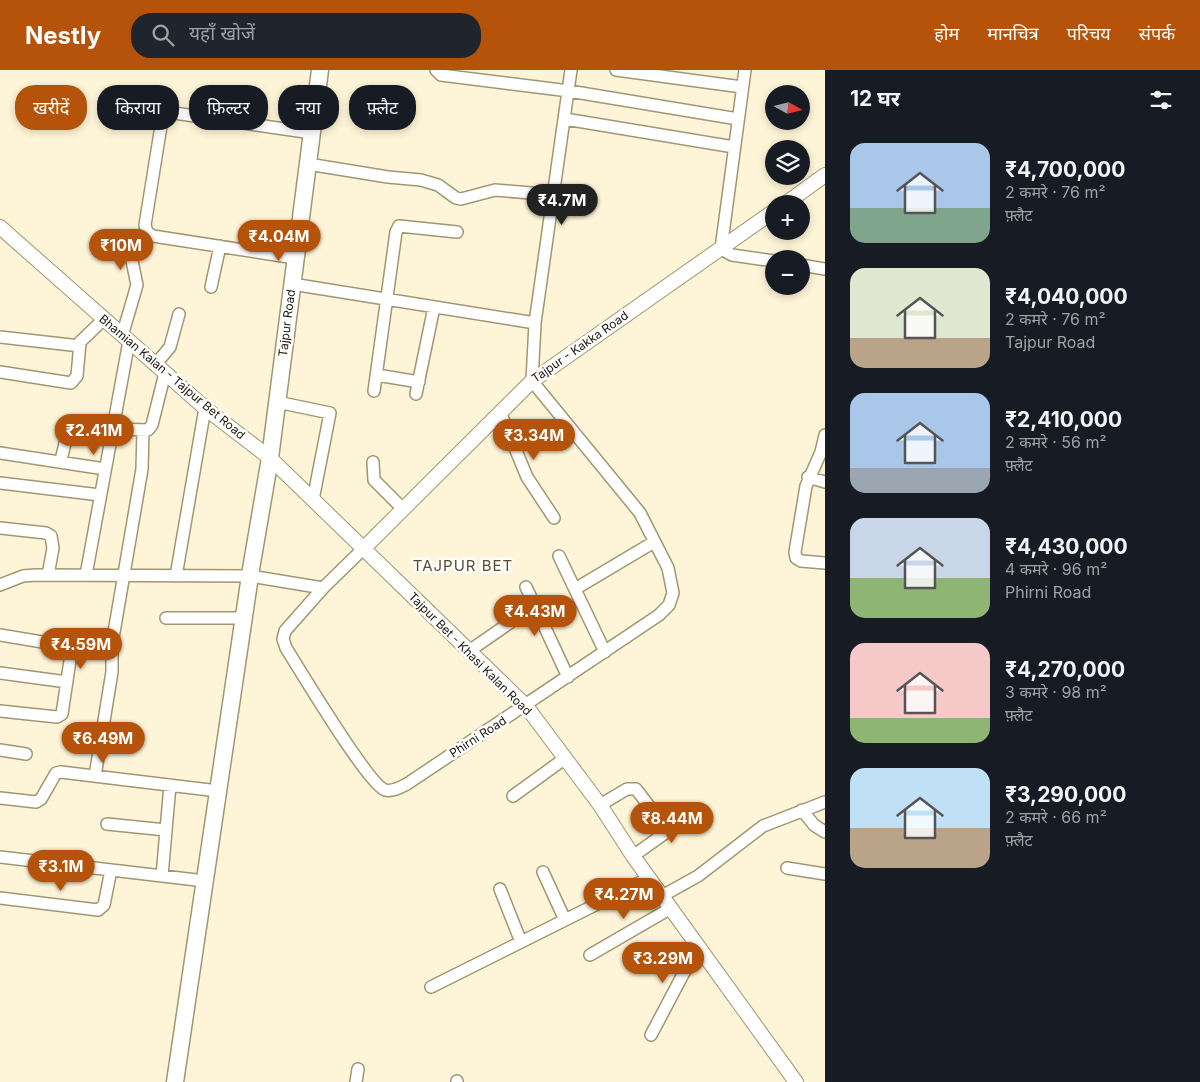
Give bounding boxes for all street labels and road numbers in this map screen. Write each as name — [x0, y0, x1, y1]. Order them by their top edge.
street label: Tajpur Road — [275, 288, 298, 357]
street label: Tajpur - Kakka Road — [528, 308, 631, 386]
street label: Bhamian Kalan - Tajpur Bet Road — [96, 311, 248, 442]
street label: Tajpur Bet - Khasi Kalan Road — [406, 589, 535, 718]
street label: Phirni Road — [447, 713, 509, 760]

